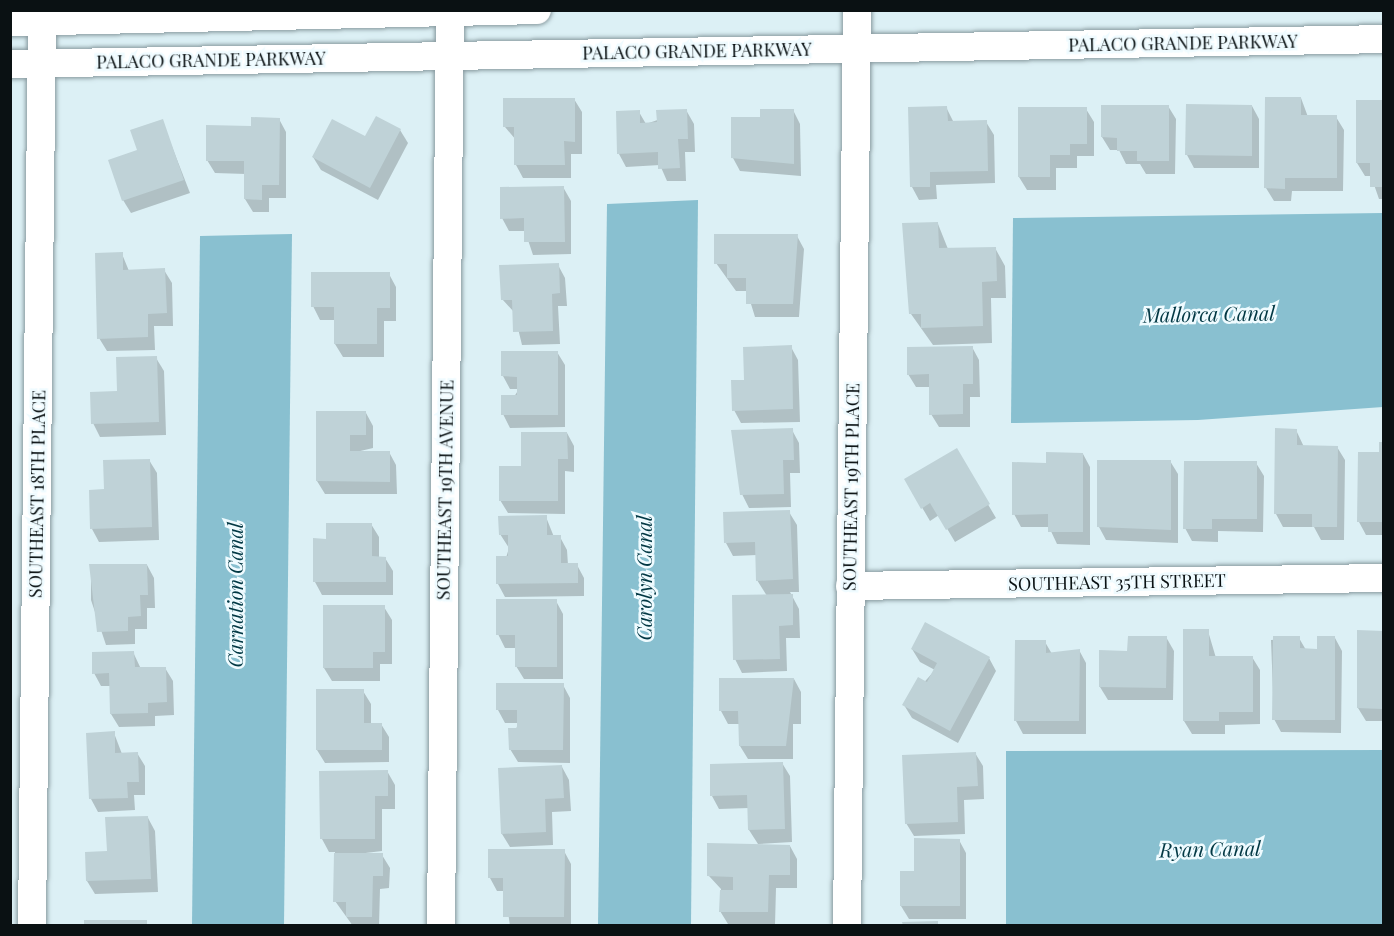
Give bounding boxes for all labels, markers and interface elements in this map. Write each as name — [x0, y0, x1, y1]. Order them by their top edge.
street label: PALACO GRANDE PARKWAY — [1068, 30, 1298, 56]
street label: PALACO GRANDE PARKWAY — [582, 38, 812, 64]
street label: PALACO GRANDE PARKWAY — [96, 47, 326, 73]
water label: Mallorca Canal — [1143, 300, 1275, 326]
street label: SOUTHEAST 19TH AVENUE — [432, 379, 458, 601]
street label: SOUTHEAST 19TH PLACE — [838, 383, 864, 591]
street label: SOUTHEAST 18TH PLACE — [24, 390, 50, 598]
water label: Carolyn Canal — [631, 515, 655, 641]
water label: Carnation Canal — [222, 522, 246, 668]
street label: SOUTHEAST 35TH STREET — [1008, 569, 1226, 595]
water label: Ryan Canal — [1159, 835, 1261, 861]

